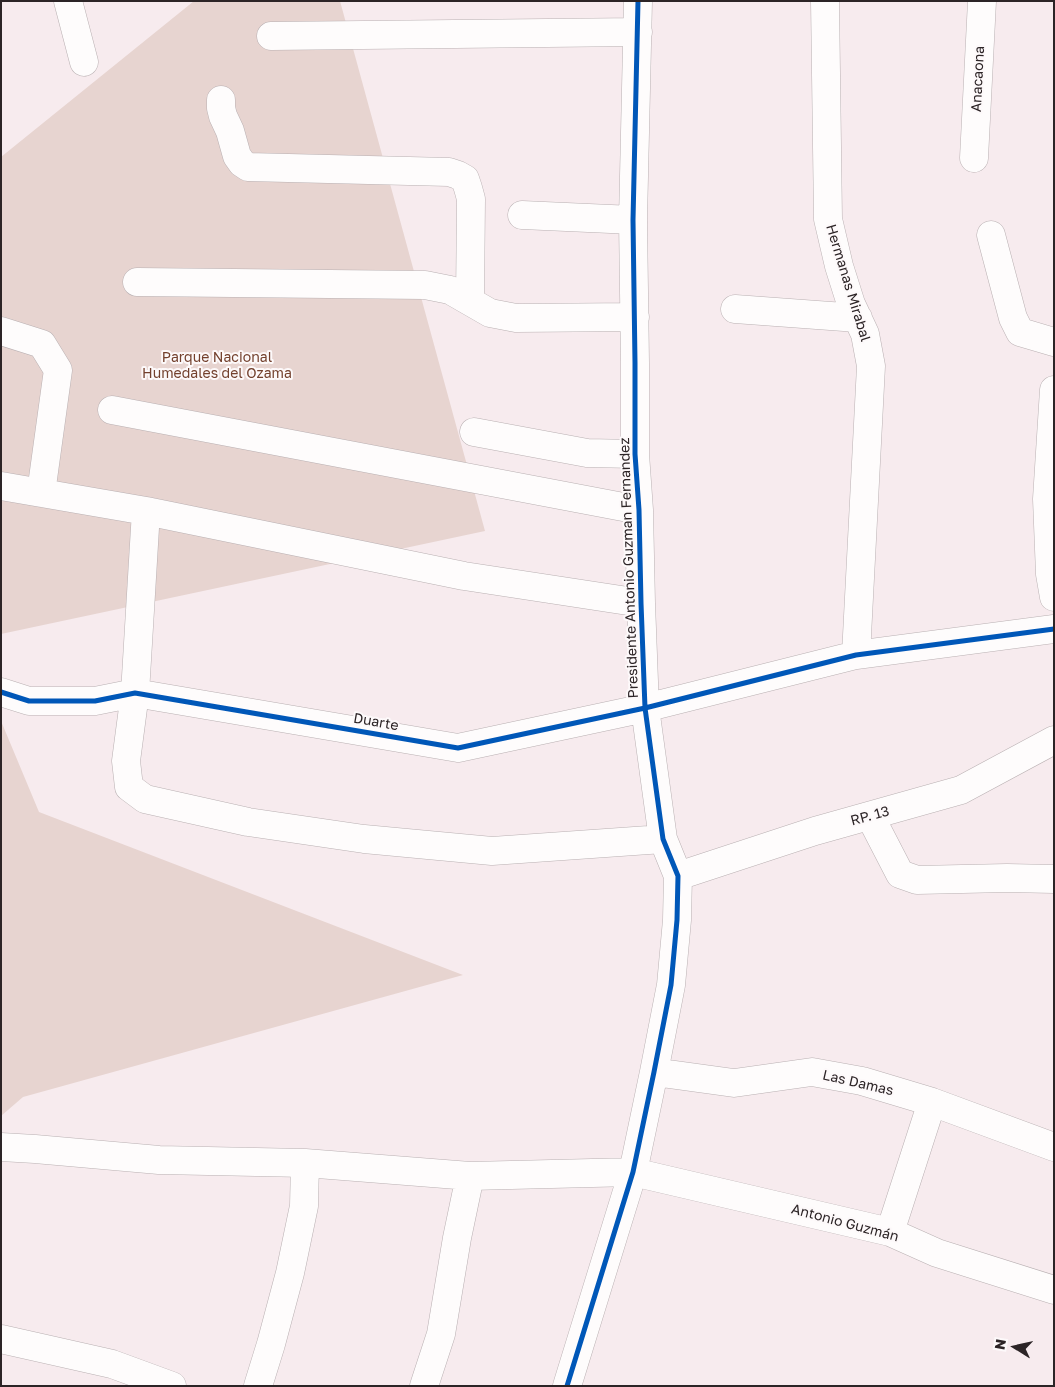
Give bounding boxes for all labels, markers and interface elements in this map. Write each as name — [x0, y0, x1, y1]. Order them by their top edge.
street label: Anacaona — [968, 45, 988, 113]
street label: Hermanas Mirabal — [822, 222, 874, 344]
park label: Parque Nacional Humedales del Ozama — [142, 350, 292, 382]
street label: Presidente Antonio Guzman Fernandez — [616, 437, 642, 699]
street label: Duarte — [352, 710, 400, 734]
street label: RP. 13 — [849, 803, 891, 829]
street label: Las Damas — [821, 1067, 895, 1099]
street label: Antonio Guzmán — [789, 1201, 901, 1245]
north arrow — [990, 1322, 1040, 1372]
text: N — [990, 1338, 1009, 1351]

